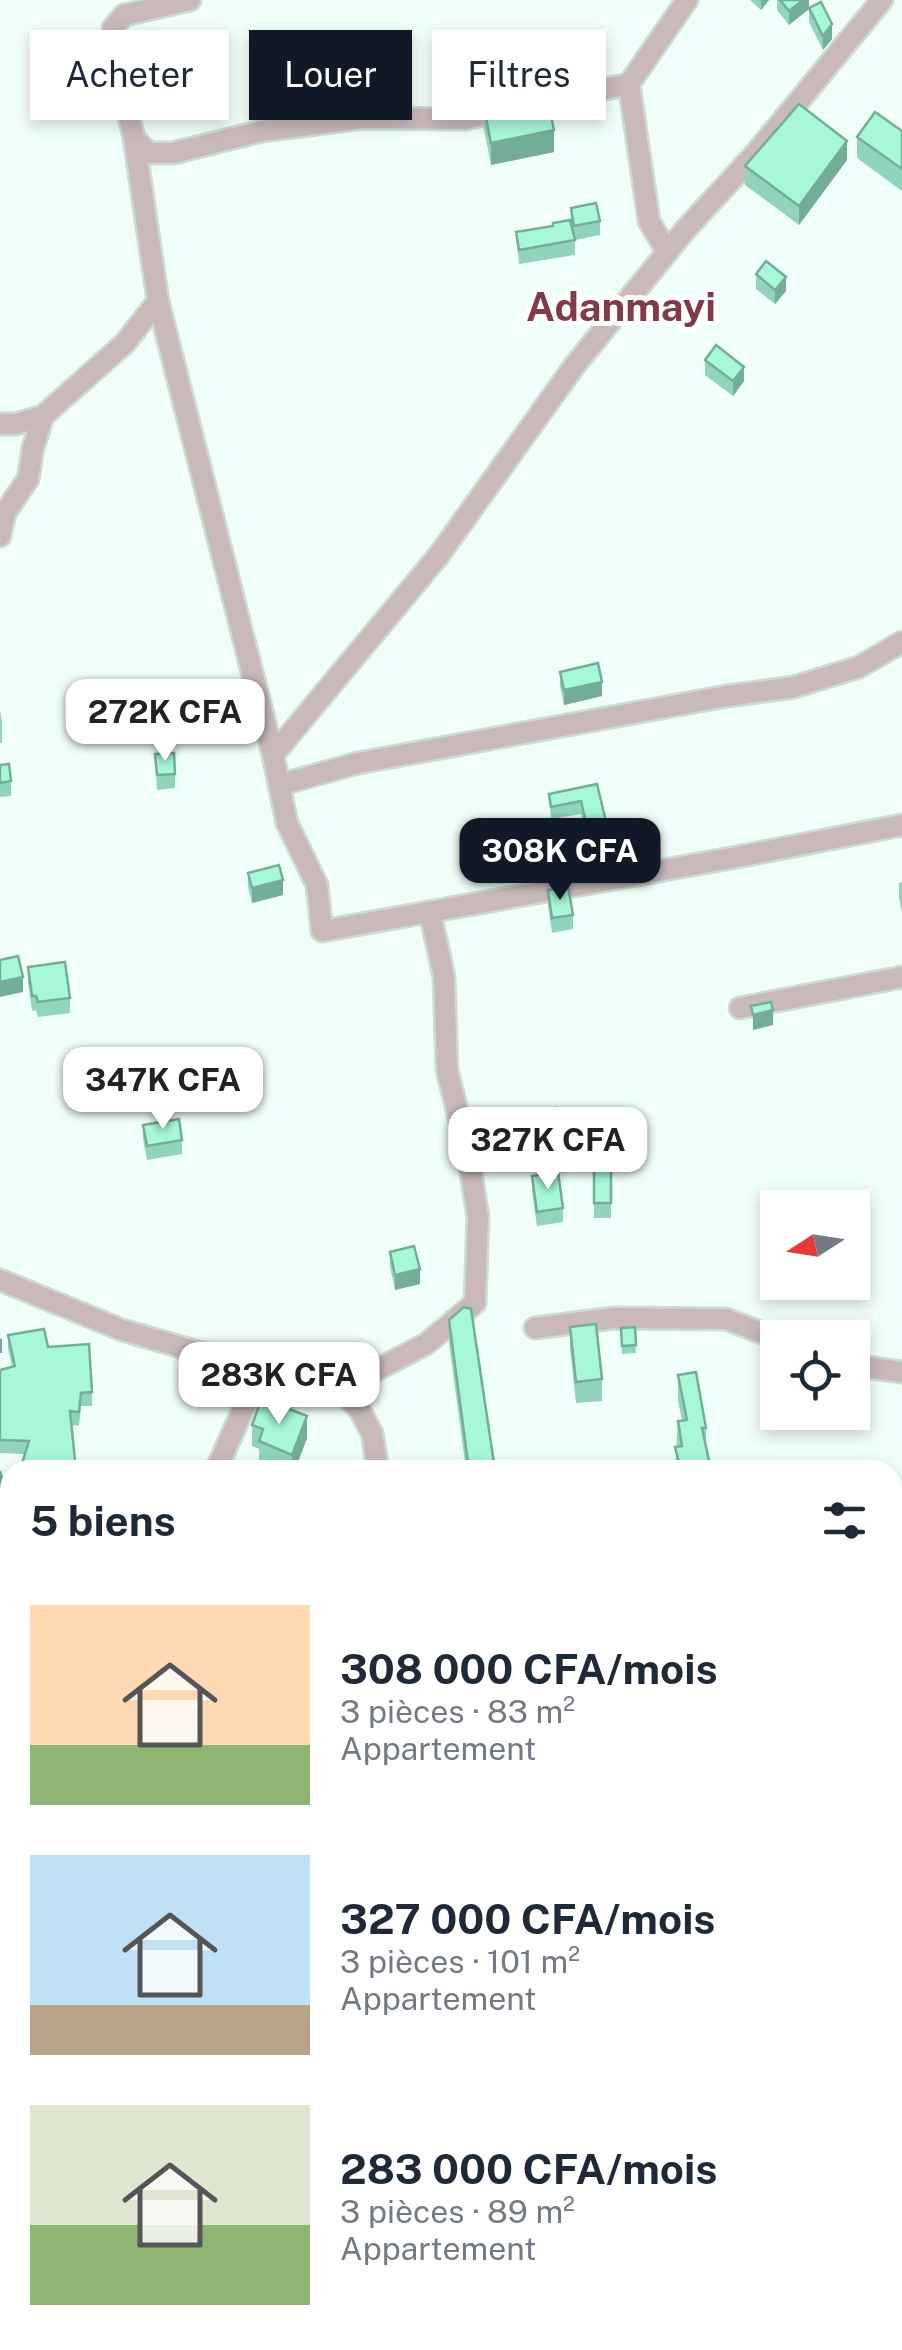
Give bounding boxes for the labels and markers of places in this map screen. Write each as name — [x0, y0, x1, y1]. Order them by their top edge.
pin: 272K CFA — [62, 679, 268, 764]
pin: 308K CFA — [457, 818, 663, 903]
pin: 347K CFA — [60, 1047, 266, 1132]
pin: 327K CFA — [445, 1107, 651, 1192]
pin: 283K CFA — [176, 1342, 382, 1427]

